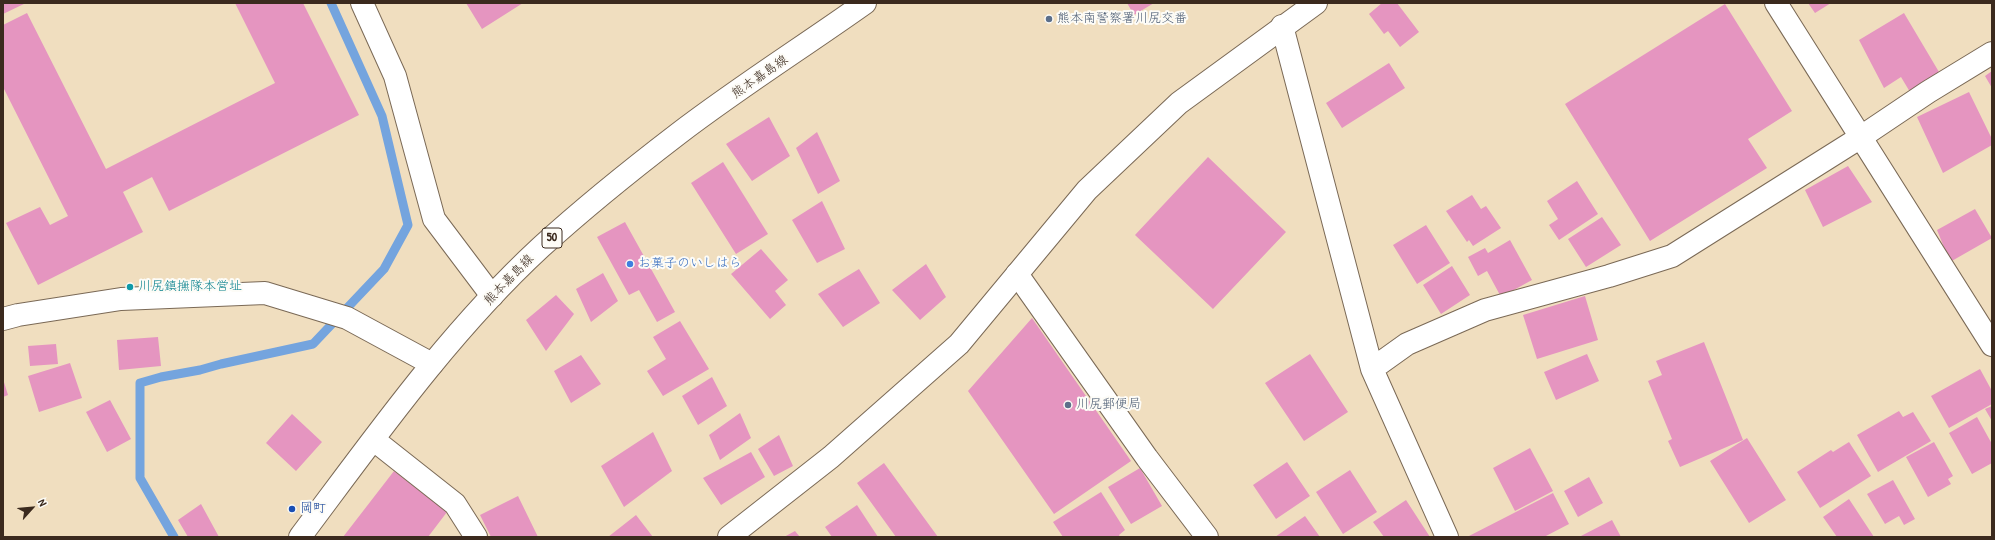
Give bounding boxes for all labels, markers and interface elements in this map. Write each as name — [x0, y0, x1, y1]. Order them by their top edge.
place label: 熊本南警察署川尻交番 — [1057, 11, 1187, 27]
marker: 熊本南警察署川尻交番 — [1044, 14, 1054, 24]
street label: 熊本嘉島線 — [729, 52, 791, 102]
road number: 50 — [542, 228, 562, 248]
street label: 熊本嘉島線 — [481, 251, 537, 309]
place label: お菓子のいしはら — [638, 256, 742, 272]
marker: お菓子のいしはら — [625, 259, 635, 269]
place label: 川尻鎮撫隊本営址 — [138, 279, 242, 295]
marker: 川尻鎮撫隊本営址 — [125, 282, 135, 292]
place label: 川尻郵便局 — [1076, 397, 1141, 413]
marker: 川尻郵便局 — [1063, 400, 1073, 410]
north arrow — [12, 488, 52, 528]
text: N — [35, 497, 50, 508]
place label: 岡町 — [300, 501, 326, 517]
marker: 岡町 — [287, 504, 297, 514]

